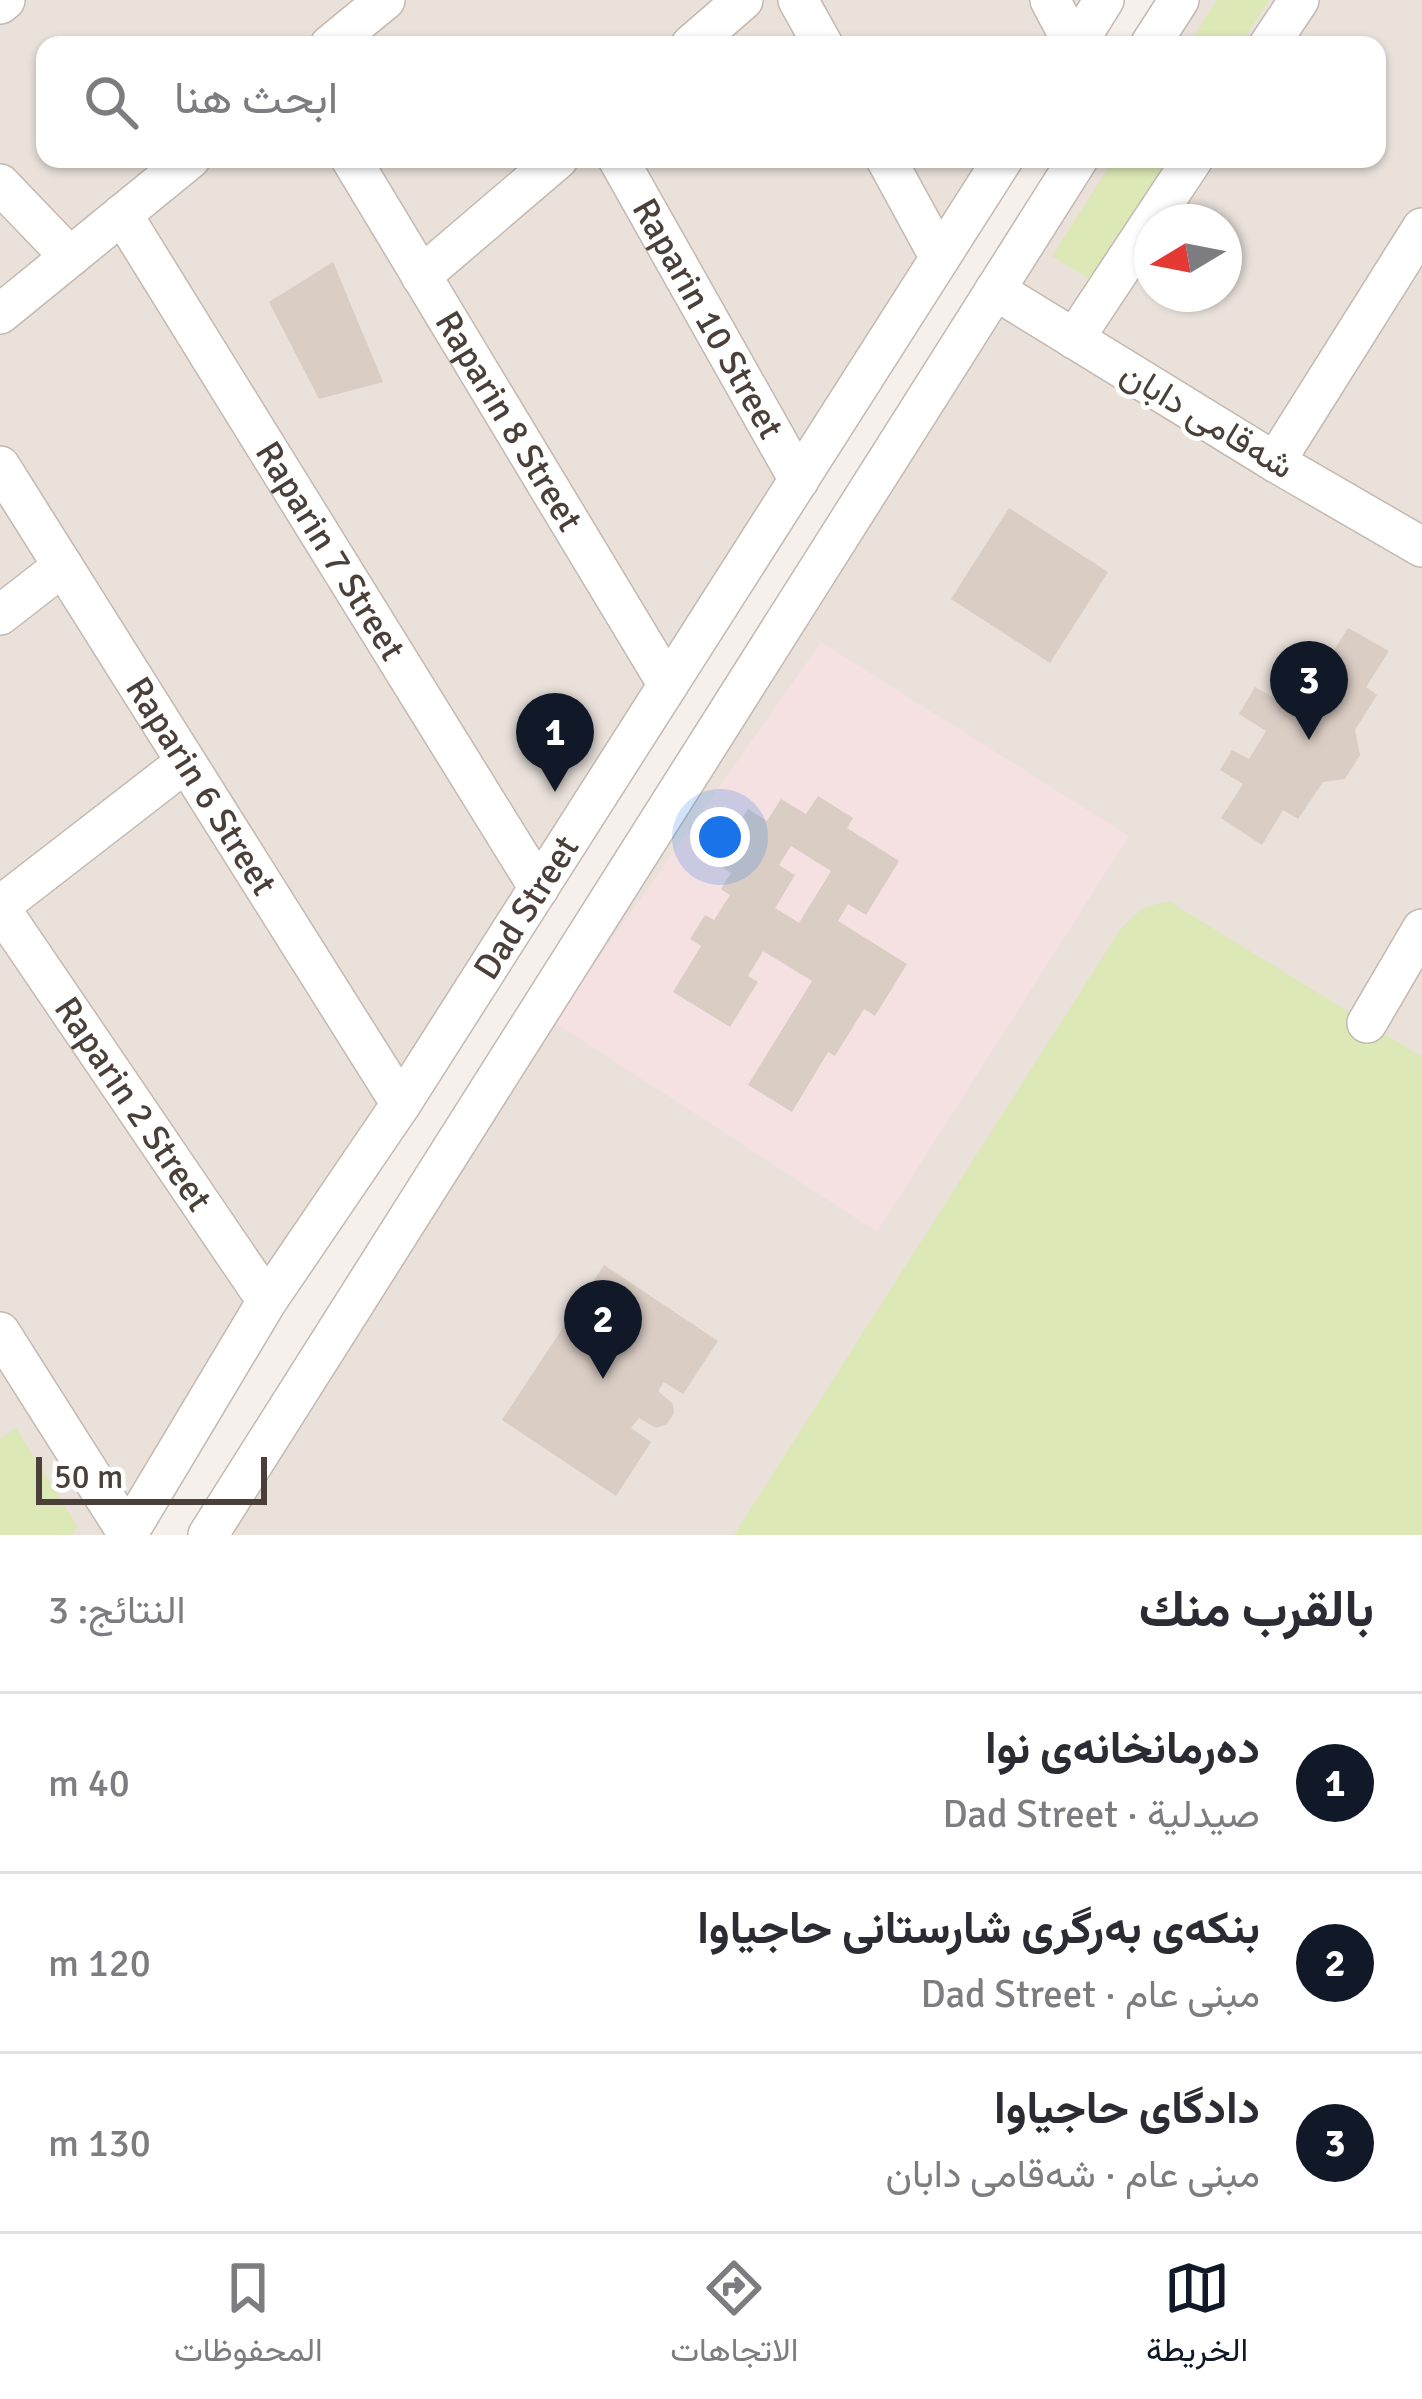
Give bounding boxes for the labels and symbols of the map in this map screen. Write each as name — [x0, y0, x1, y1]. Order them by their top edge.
street label: Raparin 10 Street — [622, 190, 794, 447]
north arrow — [1134, 204, 1242, 312]
street label: Raparin 8 Street — [425, 303, 593, 540]
street label: شەقامی دابان — [1112, 351, 1302, 489]
street label: Raparin 7 Street — [246, 433, 415, 669]
pin: 3 — [1270, 641, 1348, 740]
street label: Raparin 6 Street — [116, 668, 287, 904]
pin: 1 — [516, 693, 594, 792]
your location — [690, 807, 750, 867]
street label: Dad Street — [464, 827, 589, 988]
street label: Raparin 2 Street — [44, 988, 222, 1220]
pin: 2 — [564, 1280, 642, 1379]
scale bar — [36, 1451, 267, 1504]

